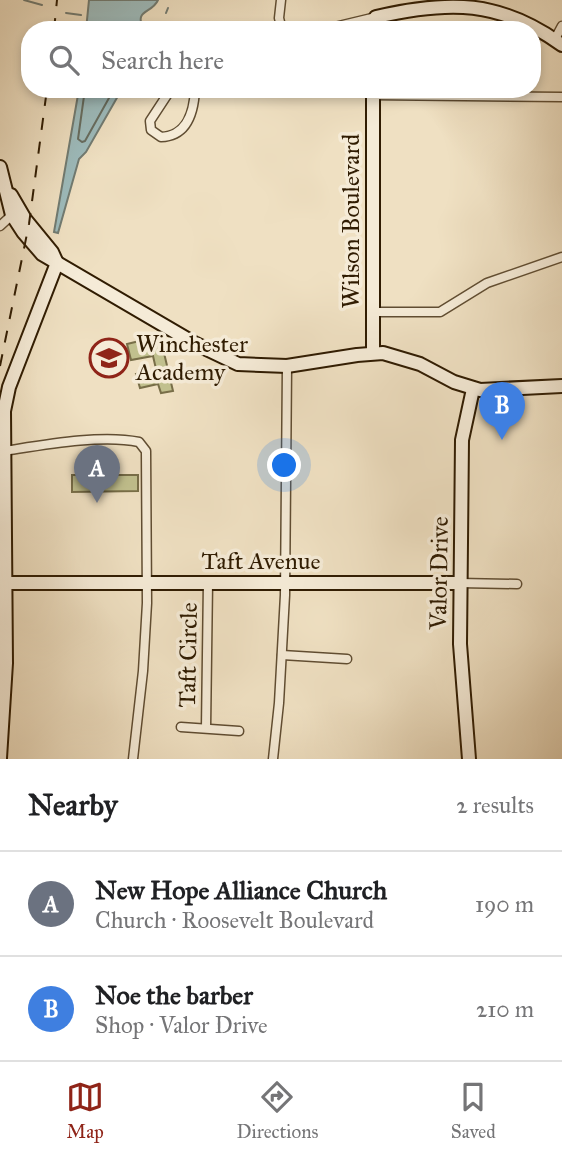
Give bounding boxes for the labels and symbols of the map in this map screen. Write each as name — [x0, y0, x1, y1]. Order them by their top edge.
street label: Wilson Boulevard — [336, 134, 366, 308]
place label: Winchester Academy — [135, 329, 248, 387]
school or university icon: Winchester Academy — [88, 337, 130, 379]
pin: B — [479, 382, 525, 440]
pin: A — [74, 445, 120, 503]
your location — [267, 448, 301, 482]
street label: Valor Drive — [423, 516, 455, 631]
street label: Taft Avenue — [202, 546, 320, 576]
street label: Taft Circle — [172, 602, 204, 708]

